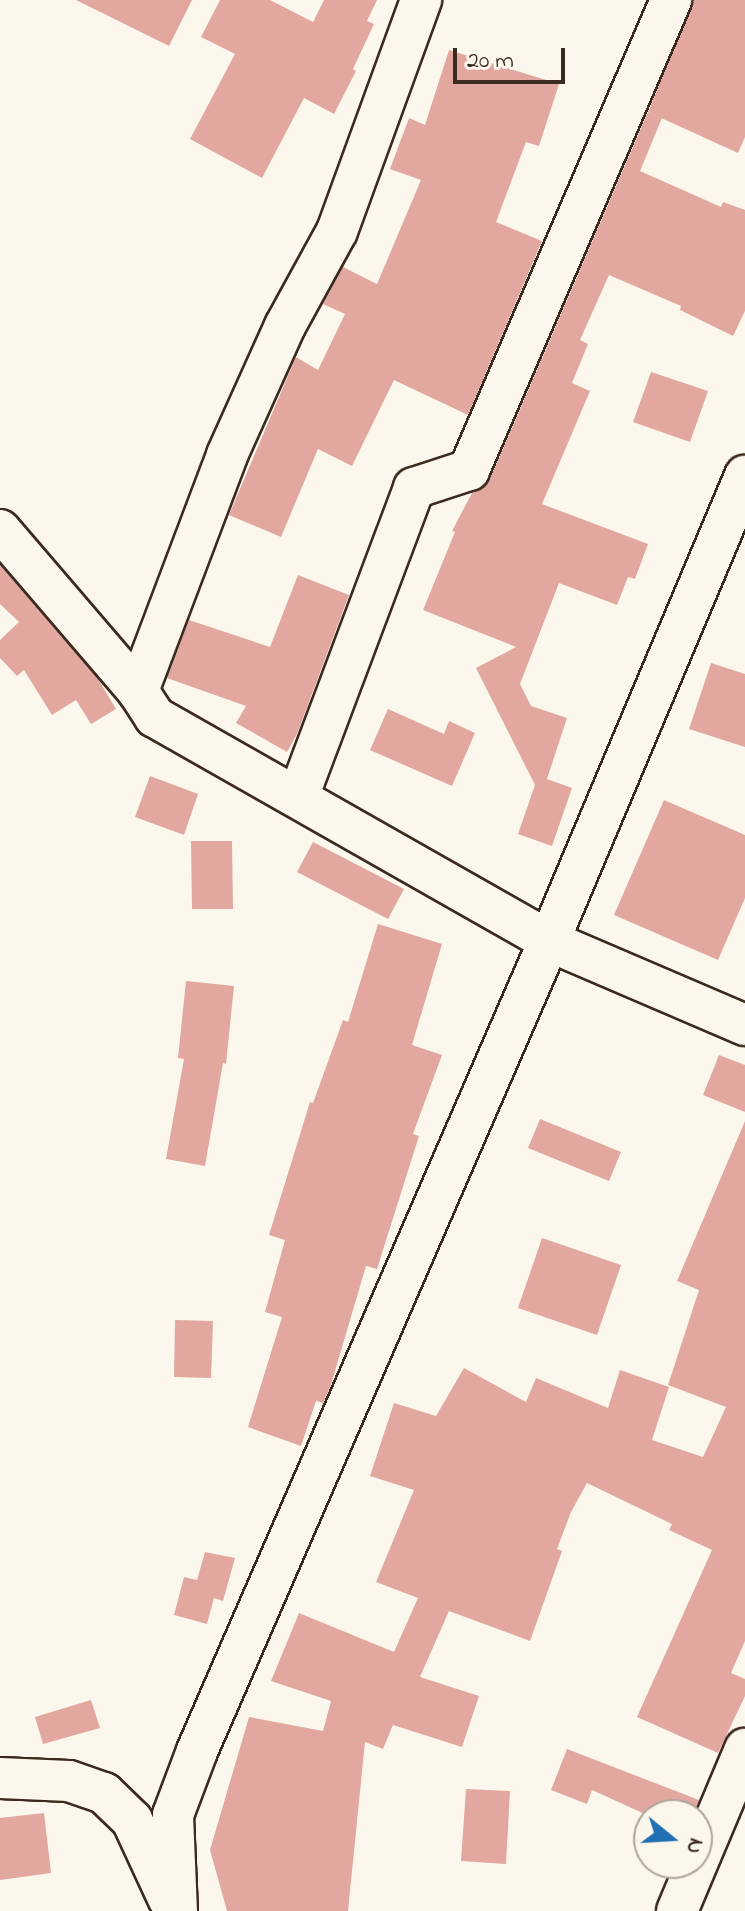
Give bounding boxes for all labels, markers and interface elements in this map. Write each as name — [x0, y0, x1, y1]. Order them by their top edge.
scale bar — [457, 32, 569, 82]
text: 20 m — [467, 44, 514, 79]
north arrow — [633, 1799, 713, 1879]
text: N — [676, 1834, 711, 1858]

